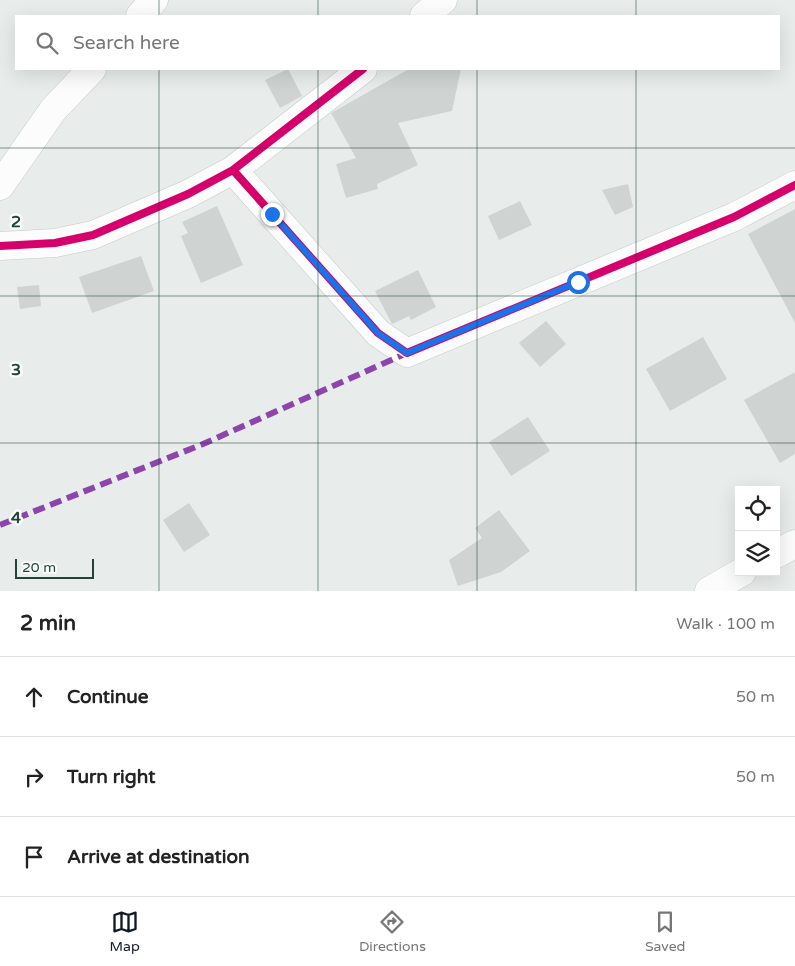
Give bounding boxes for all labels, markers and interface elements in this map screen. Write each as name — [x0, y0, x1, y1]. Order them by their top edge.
search box — [15, 15, 780, 70]
icon: search — [33, 29, 61, 57]
text: Search here — [73, 32, 180, 54]
route end — [261, 203, 284, 226]
text: 2 — [11, 212, 21, 232]
route start — [567, 271, 590, 294]
text: 3 — [11, 360, 21, 380]
map controls — [735, 486, 780, 576]
button: locate — [735, 486, 780, 531]
text: 4 — [11, 508, 21, 528]
button: layers — [735, 531, 780, 576]
scale bar — [15, 556, 94, 579]
text: 20 m — [22, 559, 56, 576]
text: 2 min — [20, 611, 76, 636]
text: Walk · 100 m — [676, 614, 775, 634]
icon: ahead — [20, 683, 48, 711]
text: Continue — [67, 686, 149, 708]
text: 50 m — [736, 687, 775, 707]
icon: right — [20, 763, 48, 791]
text: Turn right — [67, 766, 155, 788]
text: 50 m — [736, 767, 775, 787]
icon: arrive — [20, 843, 48, 871]
text: Arrive at destination — [67, 846, 250, 868]
tab: Map — [110, 908, 140, 955]
tab: Directions — [359, 908, 426, 955]
tab: Saved — [645, 908, 685, 955]

